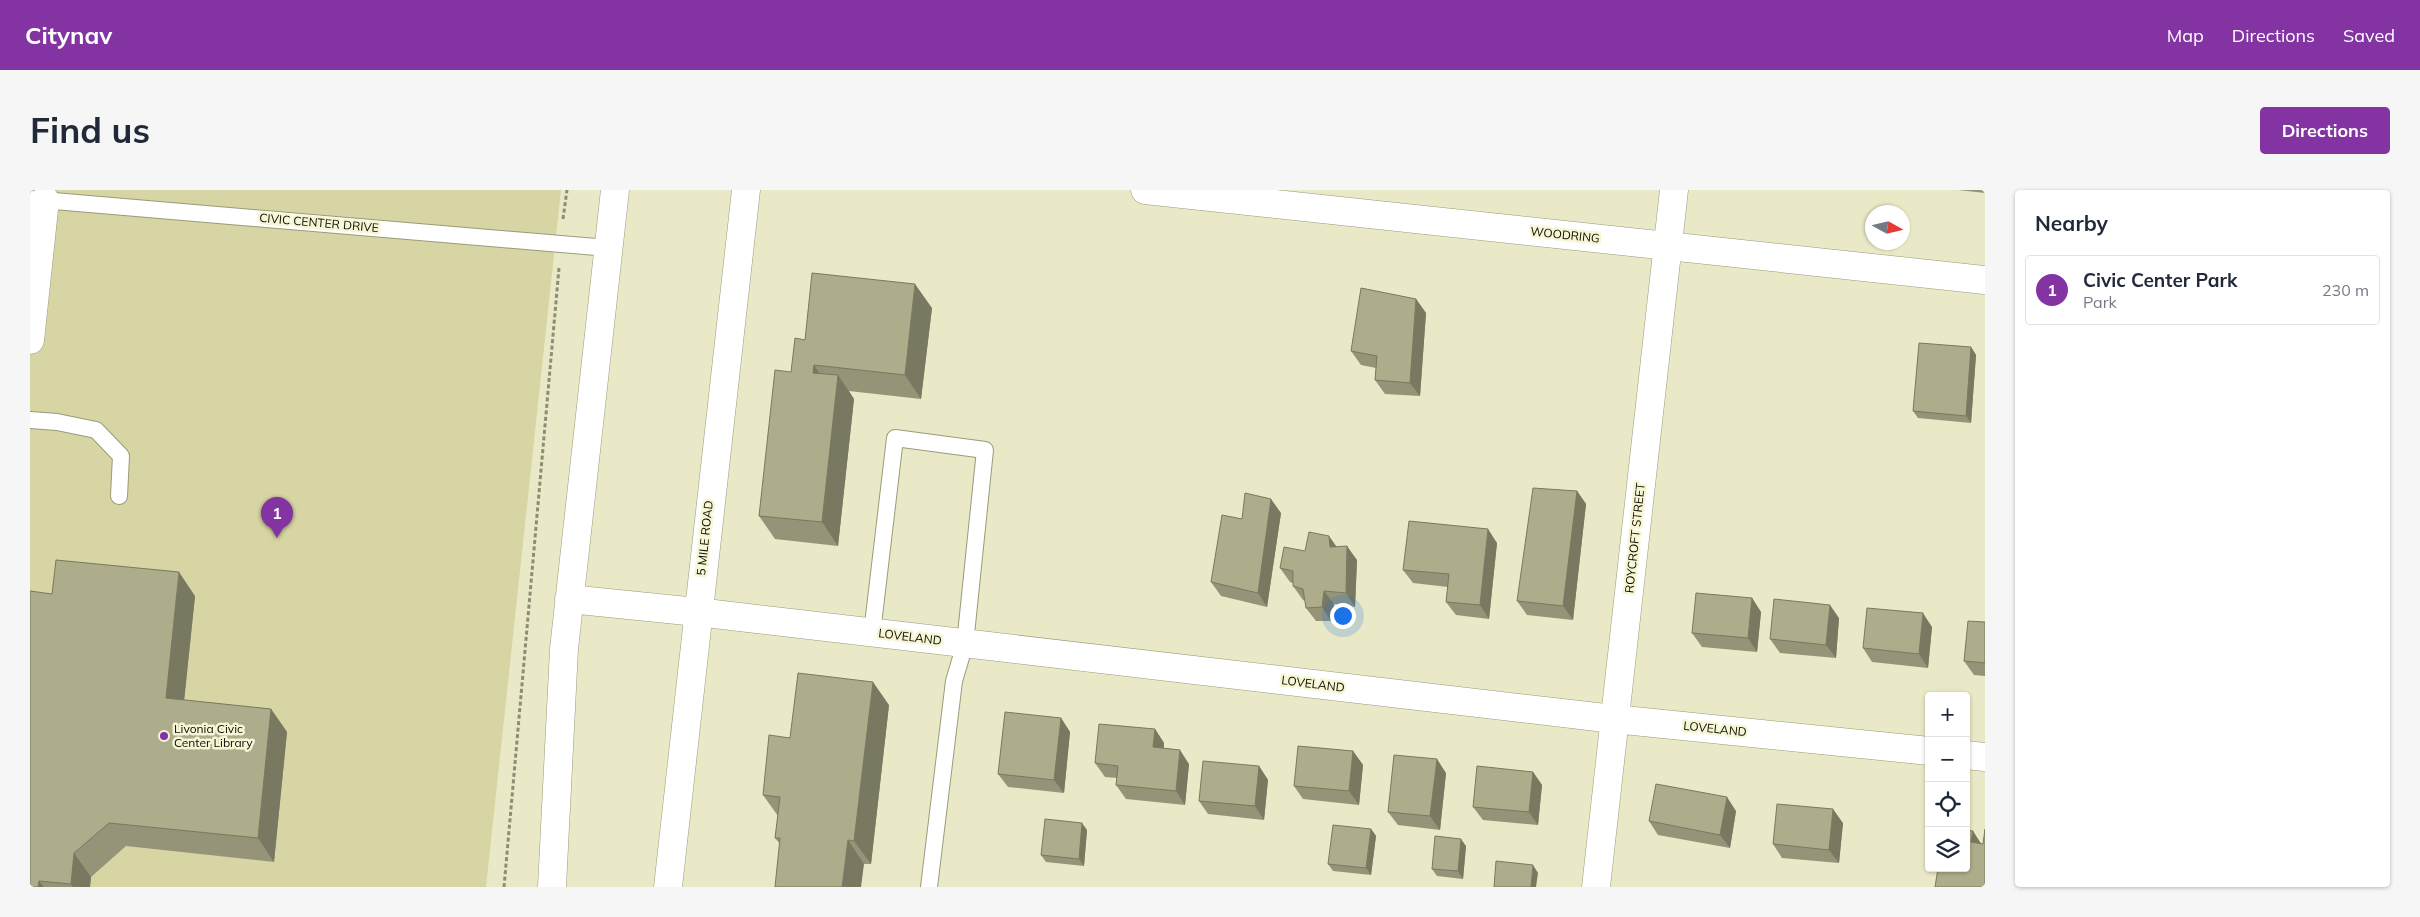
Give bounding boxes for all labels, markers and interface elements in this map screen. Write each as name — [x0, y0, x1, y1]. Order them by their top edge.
text: Citynav — [25, 20, 112, 50]
text: Map — [2167, 24, 2204, 47]
text: Directions — [2232, 24, 2315, 47]
text: Saved — [2343, 24, 2395, 47]
button: Directions — [2260, 107, 2390, 154]
text: Find us — [30, 108, 150, 152]
north arrow — [1865, 205, 1910, 250]
street label: CIVIC CENTER DRIVE — [259, 210, 379, 235]
text: Nearby — [2035, 210, 2108, 236]
street label: WOODRING — [1530, 223, 1601, 246]
text: Civic Center Park — [2083, 268, 2237, 292]
text: 1 — [2047, 280, 2057, 300]
text: 230 m — [2322, 280, 2369, 300]
text: Park — [2083, 292, 2117, 312]
street label: ROYCROFT STREET — [1621, 481, 1648, 594]
pin: 1 — [261, 497, 293, 538]
street label: 5 MILE ROAD — [693, 500, 716, 576]
your location — [1330, 603, 1356, 629]
street label: LOVELAND — [878, 625, 943, 648]
street label: LOVELAND — [1281, 672, 1346, 695]
map controls — [1925, 692, 1970, 872]
button: + — [1925, 692, 1970, 737]
street label: LOVELAND — [1683, 718, 1748, 739]
place label: Livonia Civic Center Library — [174, 721, 253, 750]
marker: Livonia Civic Center Library — [158, 730, 170, 742]
button: − — [1925, 737, 1970, 782]
button: locate — [1925, 782, 1970, 827]
button: layers — [1925, 827, 1970, 872]

